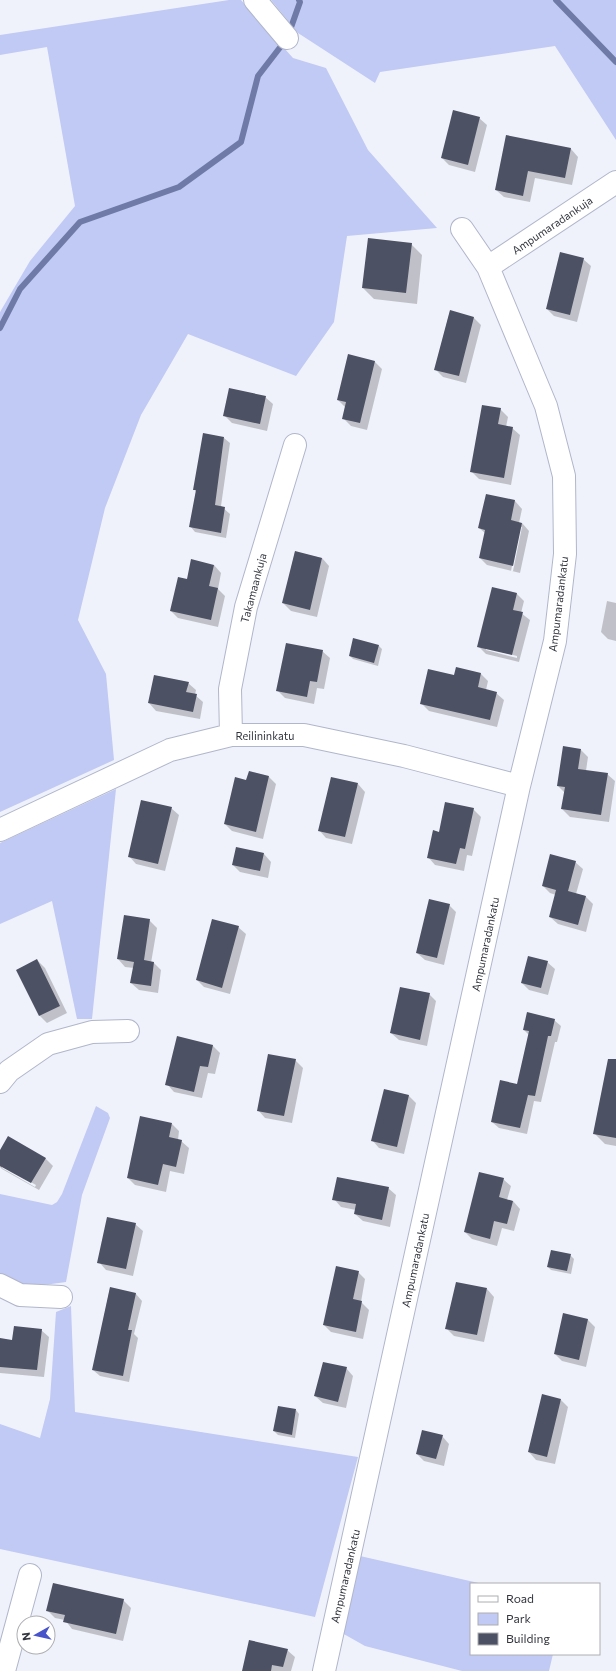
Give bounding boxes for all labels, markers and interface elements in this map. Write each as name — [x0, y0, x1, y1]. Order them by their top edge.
street label: Ampumaradankuja — [509, 193, 595, 257]
street label: Takamaankuja — [237, 552, 269, 624]
street label: Ampumaradankatu — [546, 556, 570, 652]
street label: Reilininkatu — [235, 729, 295, 742]
street label: Ampumaradankatu — [469, 896, 501, 992]
street label: Ampumaradankatu — [399, 1212, 431, 1308]
street label: Ampumaradankatu — [328, 1528, 362, 1624]
legend — [470, 1583, 600, 1655]
text: Road — [506, 1591, 534, 1605]
text: Park — [506, 1611, 532, 1625]
north arrow — [16, 1615, 56, 1655]
text: N — [19, 1631, 33, 1641]
text: Building — [506, 1631, 550, 1645]

